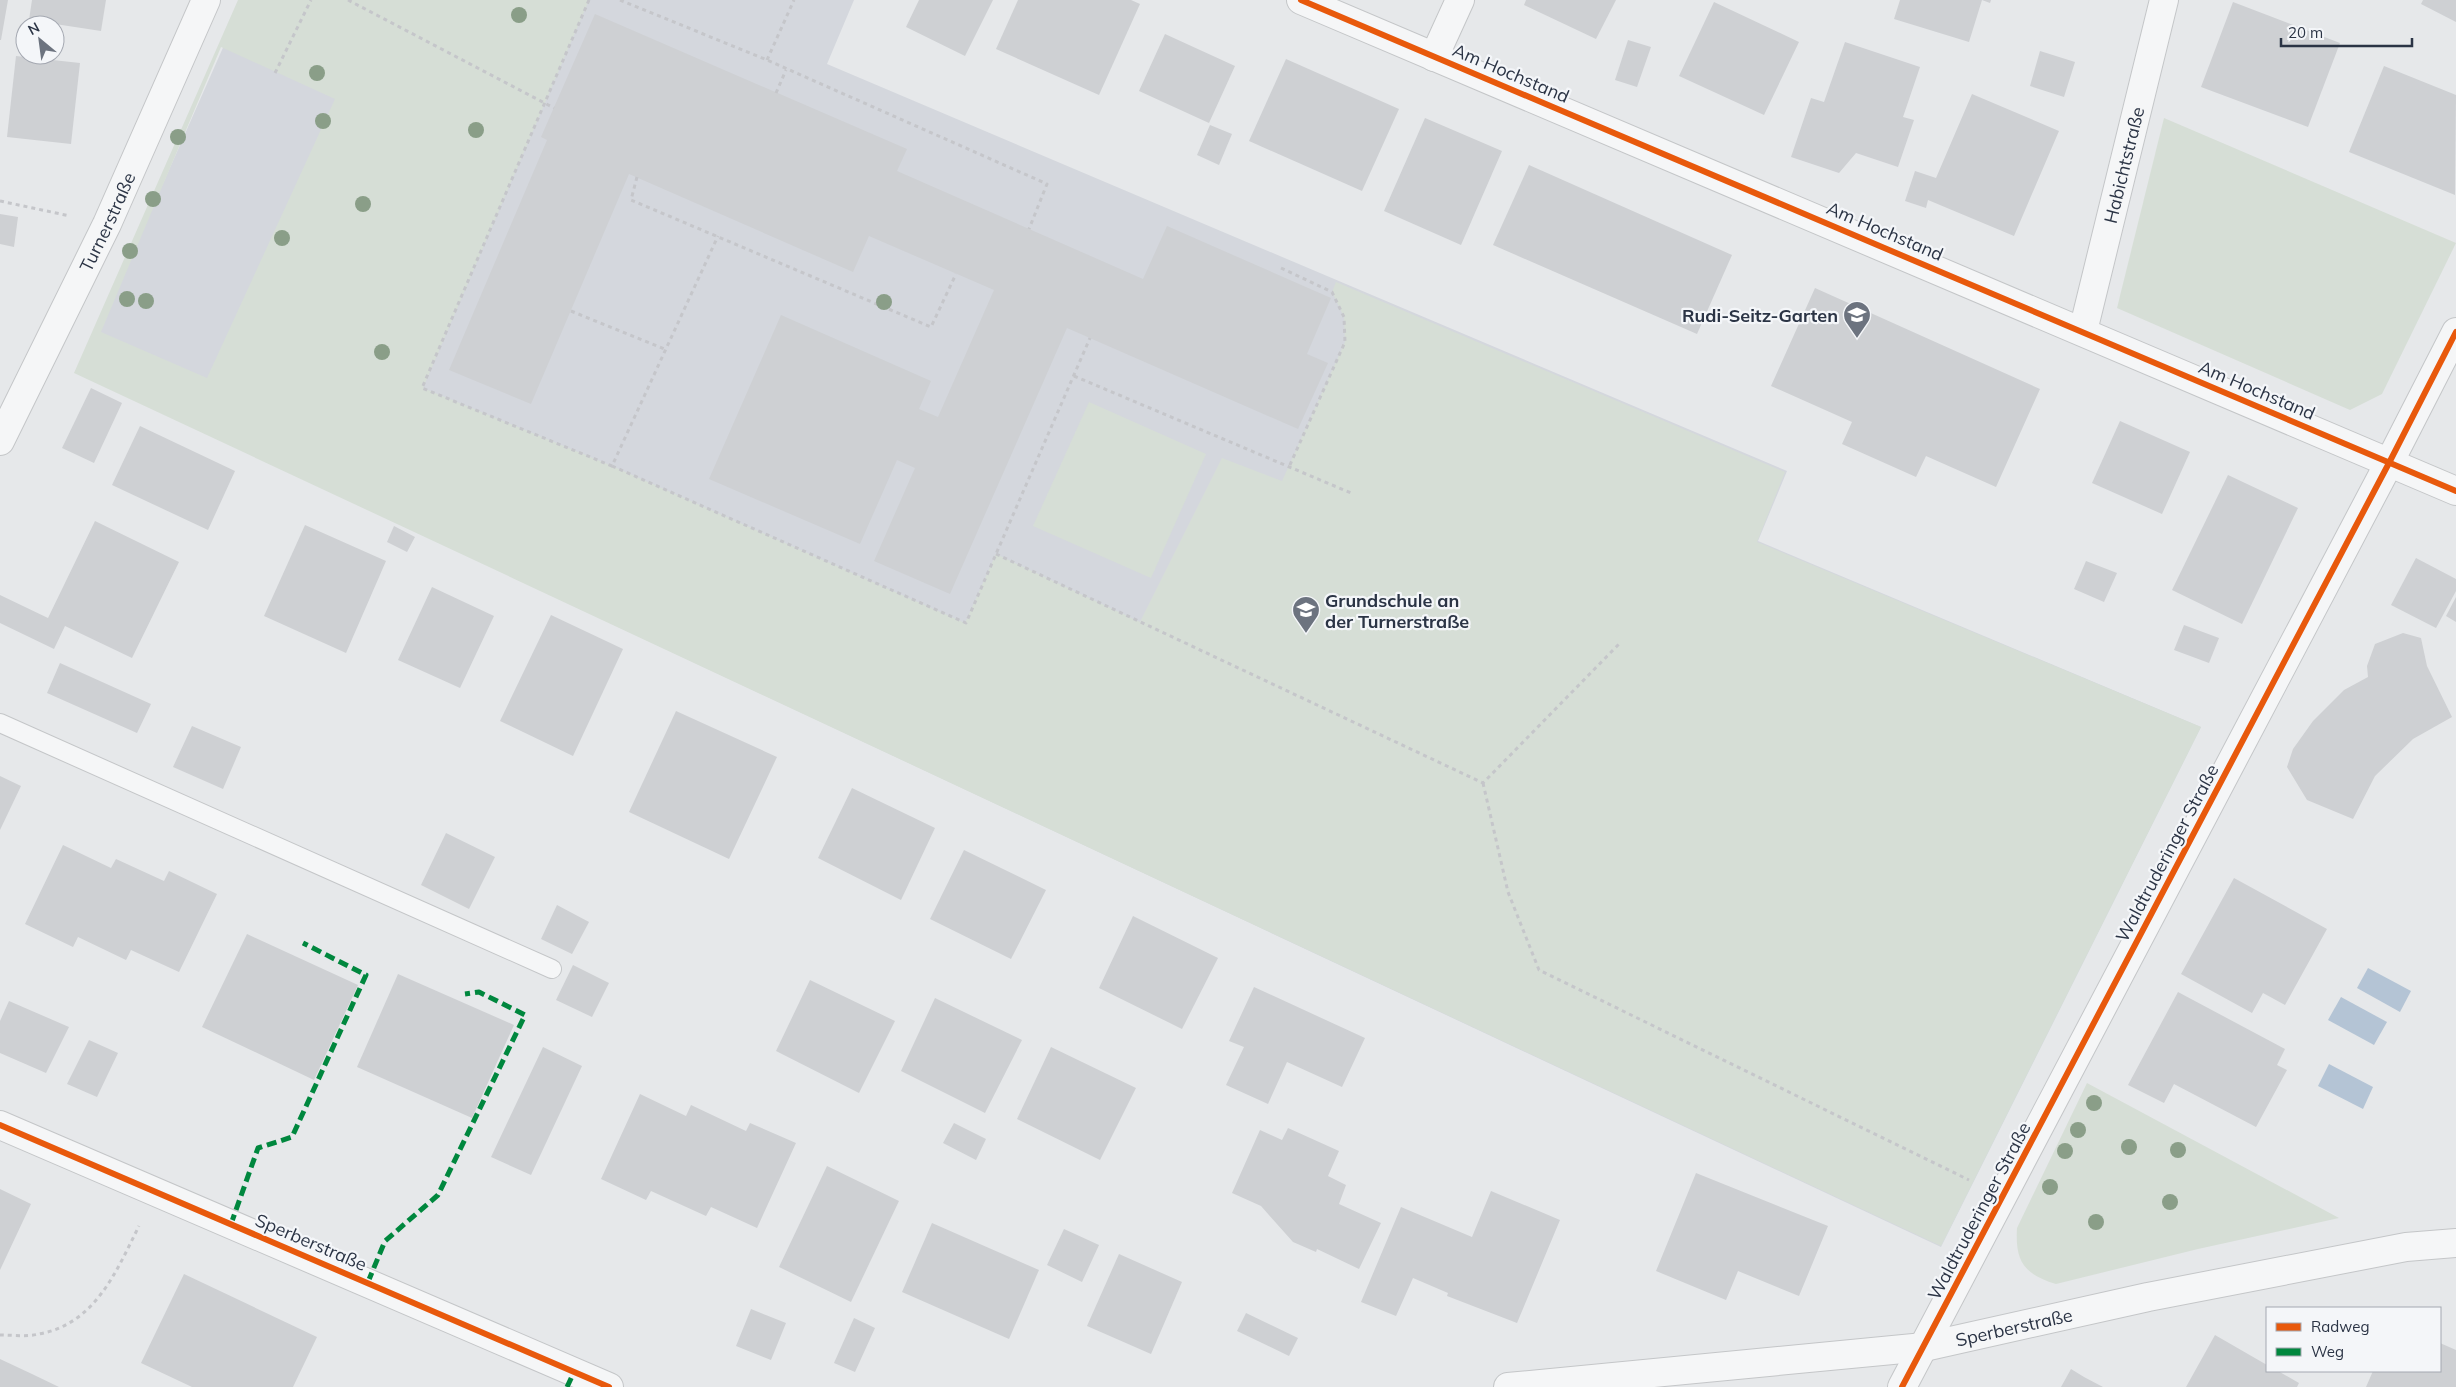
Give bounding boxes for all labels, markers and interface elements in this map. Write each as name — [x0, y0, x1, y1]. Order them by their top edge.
north arrow — [15, 15, 65, 65]
scale bar — [2281, 15, 2412, 47]
text: N — [25, 18, 43, 39]
text: 20 m — [2288, 23, 2323, 42]
street label: Am Hochstand — [1449, 38, 1573, 108]
street label: Habichtstraße — [2098, 104, 2149, 226]
street label: Turnerstraße — [74, 169, 140, 275]
street label: Am Hochstand — [1823, 196, 1947, 266]
school or university icon: Rudi-Seitz-Garten — [1842, 300, 1872, 339]
place label: Rudi-Seitz-Garten — [1682, 304, 1838, 327]
street label: Am Hochstand — [2195, 355, 2319, 425]
place label: Grundschule an der Turnerstraße — [1325, 589, 1469, 633]
school or university icon: Grundschule an der Turnerstraße — [1291, 595, 1321, 634]
street label: Waldtruderinger Straße — [2110, 760, 2224, 946]
street label: Waldtruderinger Straße — [1922, 1118, 2036, 1304]
street label: Sperberstraße — [252, 1208, 370, 1276]
street label: Sperberstraße — [1953, 1303, 2074, 1351]
legend — [2266, 1307, 2441, 1372]
text: Radweg — [2311, 1317, 2369, 1336]
text: Weg — [2311, 1342, 2344, 1361]

